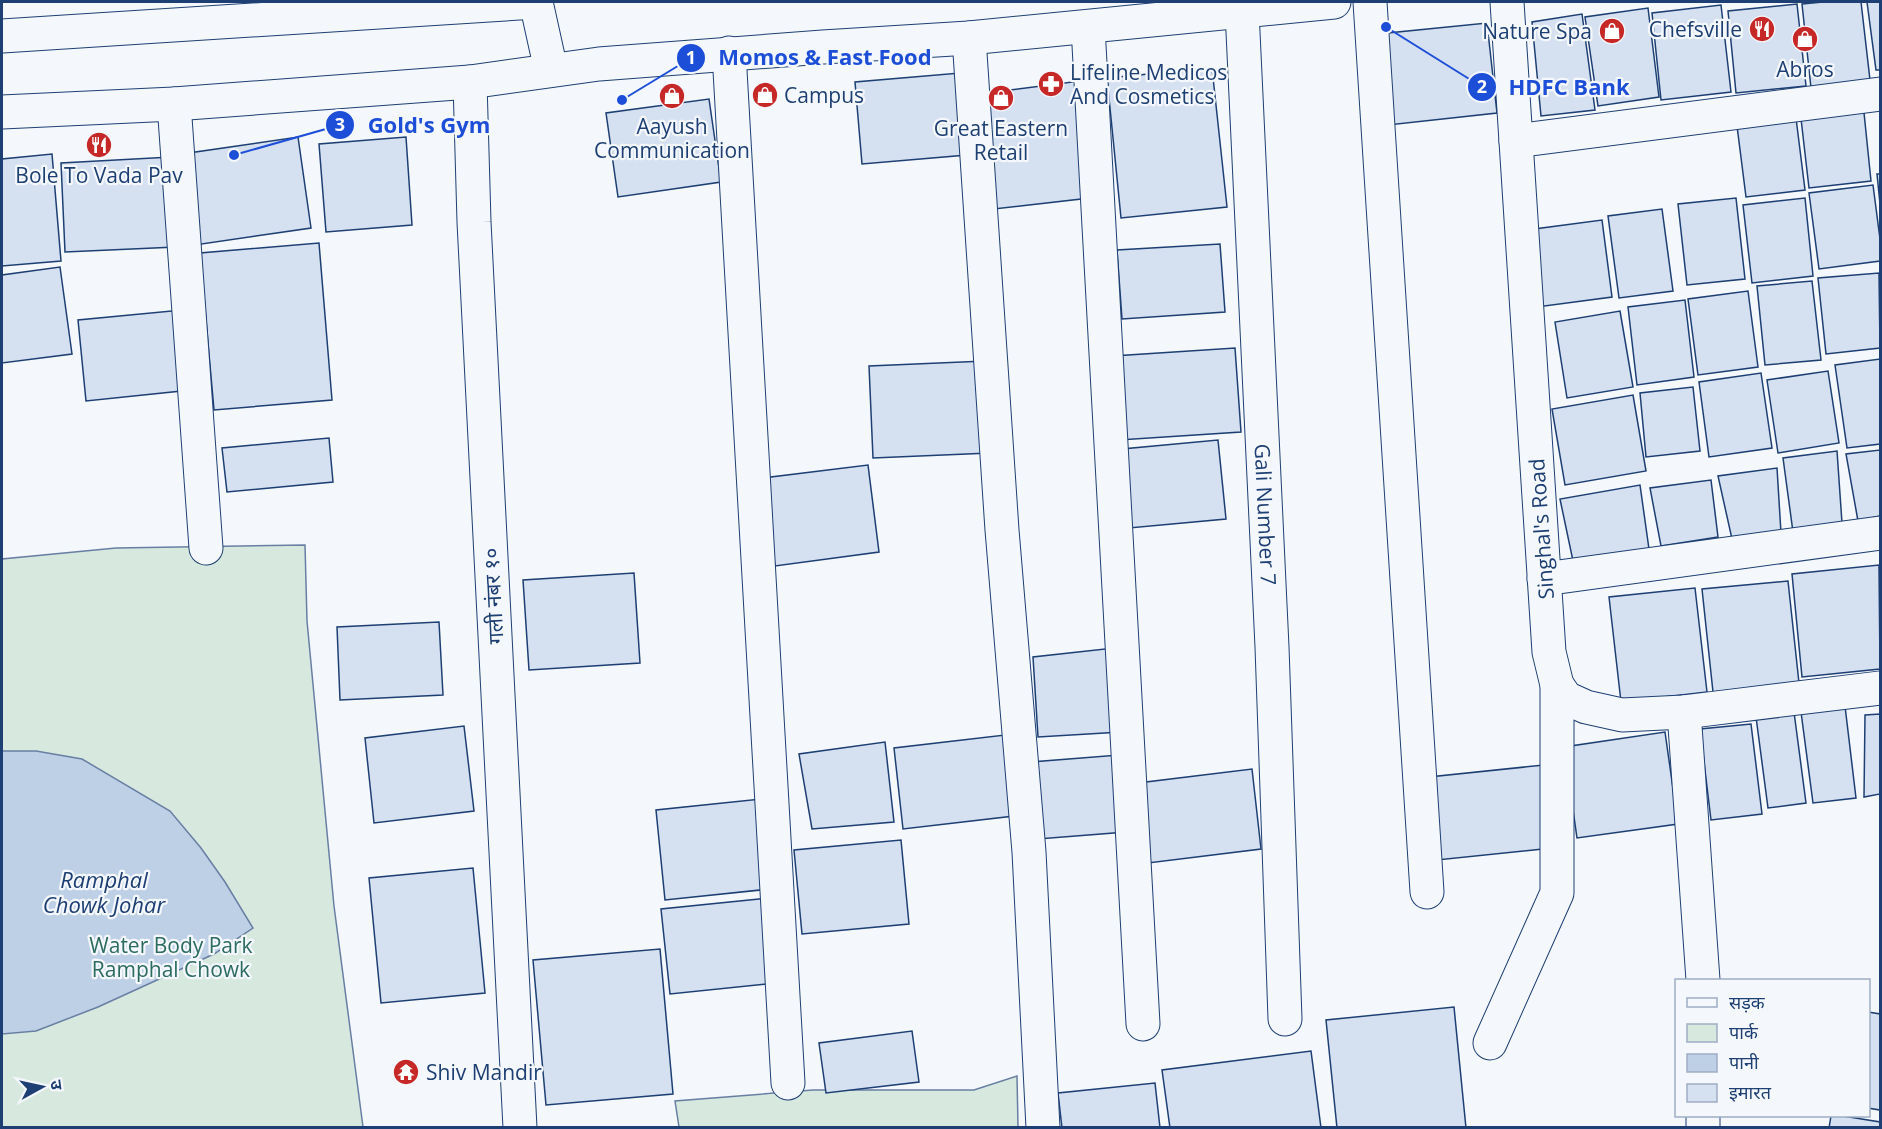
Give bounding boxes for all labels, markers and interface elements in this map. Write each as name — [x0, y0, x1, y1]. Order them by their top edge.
restaurant icon: Chefsville — [1747, 14, 1777, 44]
place label: Chefsville — [1649, 15, 1742, 43]
shop icon: Nature Spa — [1597, 16, 1627, 46]
place label: Nature Spa — [1482, 17, 1592, 45]
shop icon: Abros — [1790, 24, 1820, 54]
callout: Momos & Fast Food — [676, 38, 943, 78]
text: Momos & Fast Food — [718, 41, 932, 71]
text: 1 — [686, 45, 696, 69]
place label: Abros — [1776, 55, 1834, 83]
place label: Lifeline Medicos And Cosmetics — [1070, 58, 1227, 110]
callout: HDFC Bank — [1467, 67, 1642, 107]
pharmacy icon: Lifeline Medicos And Cosmetics — [1036, 69, 1066, 99]
text: HDFC Bank — [1508, 71, 1630, 101]
text: 2 — [1477, 74, 1487, 98]
shop icon: Campus — [750, 80, 780, 110]
shop icon: Aayush Communication — [657, 81, 687, 111]
place label: Campus — [784, 81, 864, 109]
shop icon: Great Eastern Retail — [986, 83, 1016, 113]
callout: Gold's Gym — [325, 105, 502, 145]
text: Gold's Gym — [368, 109, 490, 139]
text: 3 — [335, 112, 345, 136]
place label: Aayush Communication — [594, 112, 750, 164]
place label: Great Eastern Retail — [934, 114, 1068, 166]
restaurant icon: Bole To Vada Pav — [84, 130, 114, 160]
place label: Bole To Vada Pav — [15, 161, 183, 189]
street label: Gali Number 7 — [1248, 443, 1283, 586]
street label: Singhal's Road — [1522, 458, 1560, 600]
street label: गली नंबर १० — [476, 547, 510, 645]
water label: Ramphal Chowk Johar — [43, 864, 166, 919]
park label: Water Body Park Ramphal Chowk — [89, 931, 253, 983]
legend — [1675, 979, 1870, 1117]
text: सड़क — [1729, 990, 1766, 1014]
text: पार्क — [1729, 1020, 1759, 1044]
text: पानी — [1729, 1050, 1759, 1074]
north arrow — [12, 1057, 72, 1117]
temple icon: Shiv Mandir — [391, 1057, 421, 1087]
place label: Shiv Mandir — [426, 1058, 542, 1086]
text: उ — [45, 1079, 68, 1092]
text: इमारत — [1729, 1080, 1772, 1104]

